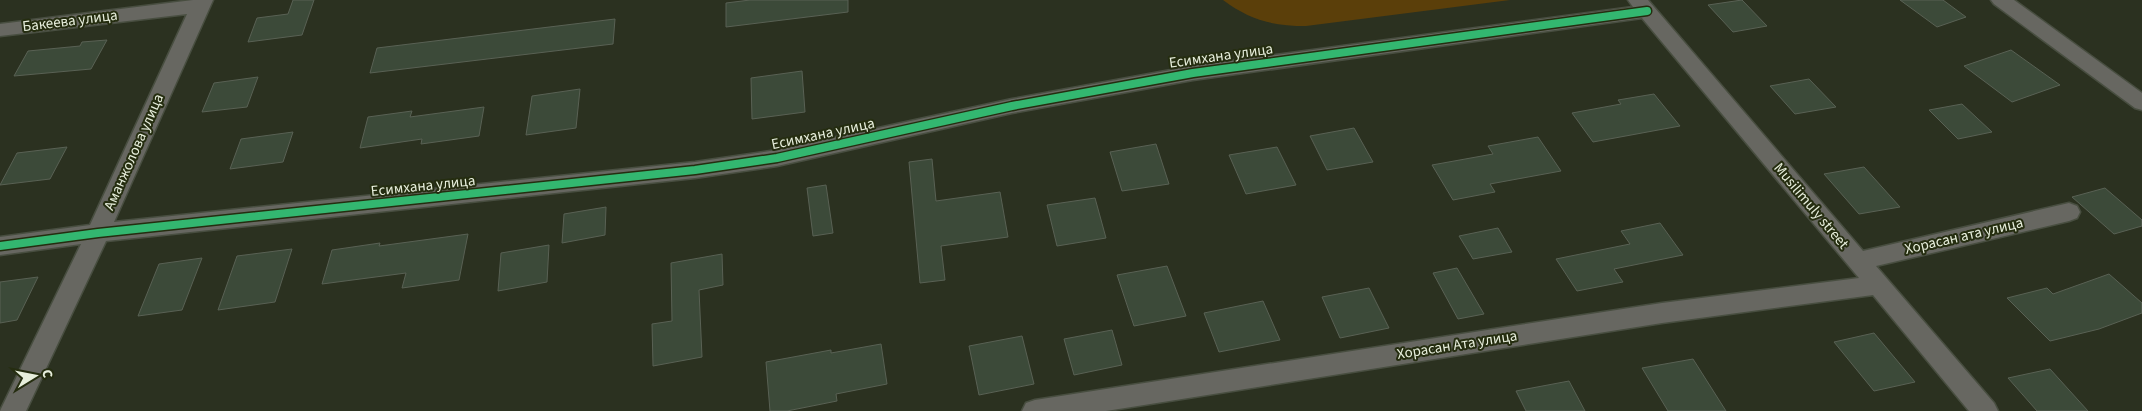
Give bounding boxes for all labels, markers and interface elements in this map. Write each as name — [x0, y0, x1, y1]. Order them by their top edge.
street label: Бакеева улица — [21, 5, 119, 37]
street label: Есимхана улица — [1168, 38, 1274, 74]
street label: Аманжолова улица — [99, 90, 169, 214]
street label: Есимхана улица — [769, 113, 877, 155]
street label: Musilimuly street — [1769, 158, 1853, 254]
street label: Есимхана улица — [370, 170, 476, 202]
street label: Хорасан ата улица — [1903, 212, 2025, 260]
street label: Хорасан Ата улица — [1395, 325, 1519, 365]
north arrow — [10, 351, 60, 401]
text: С — [36, 368, 57, 380]

